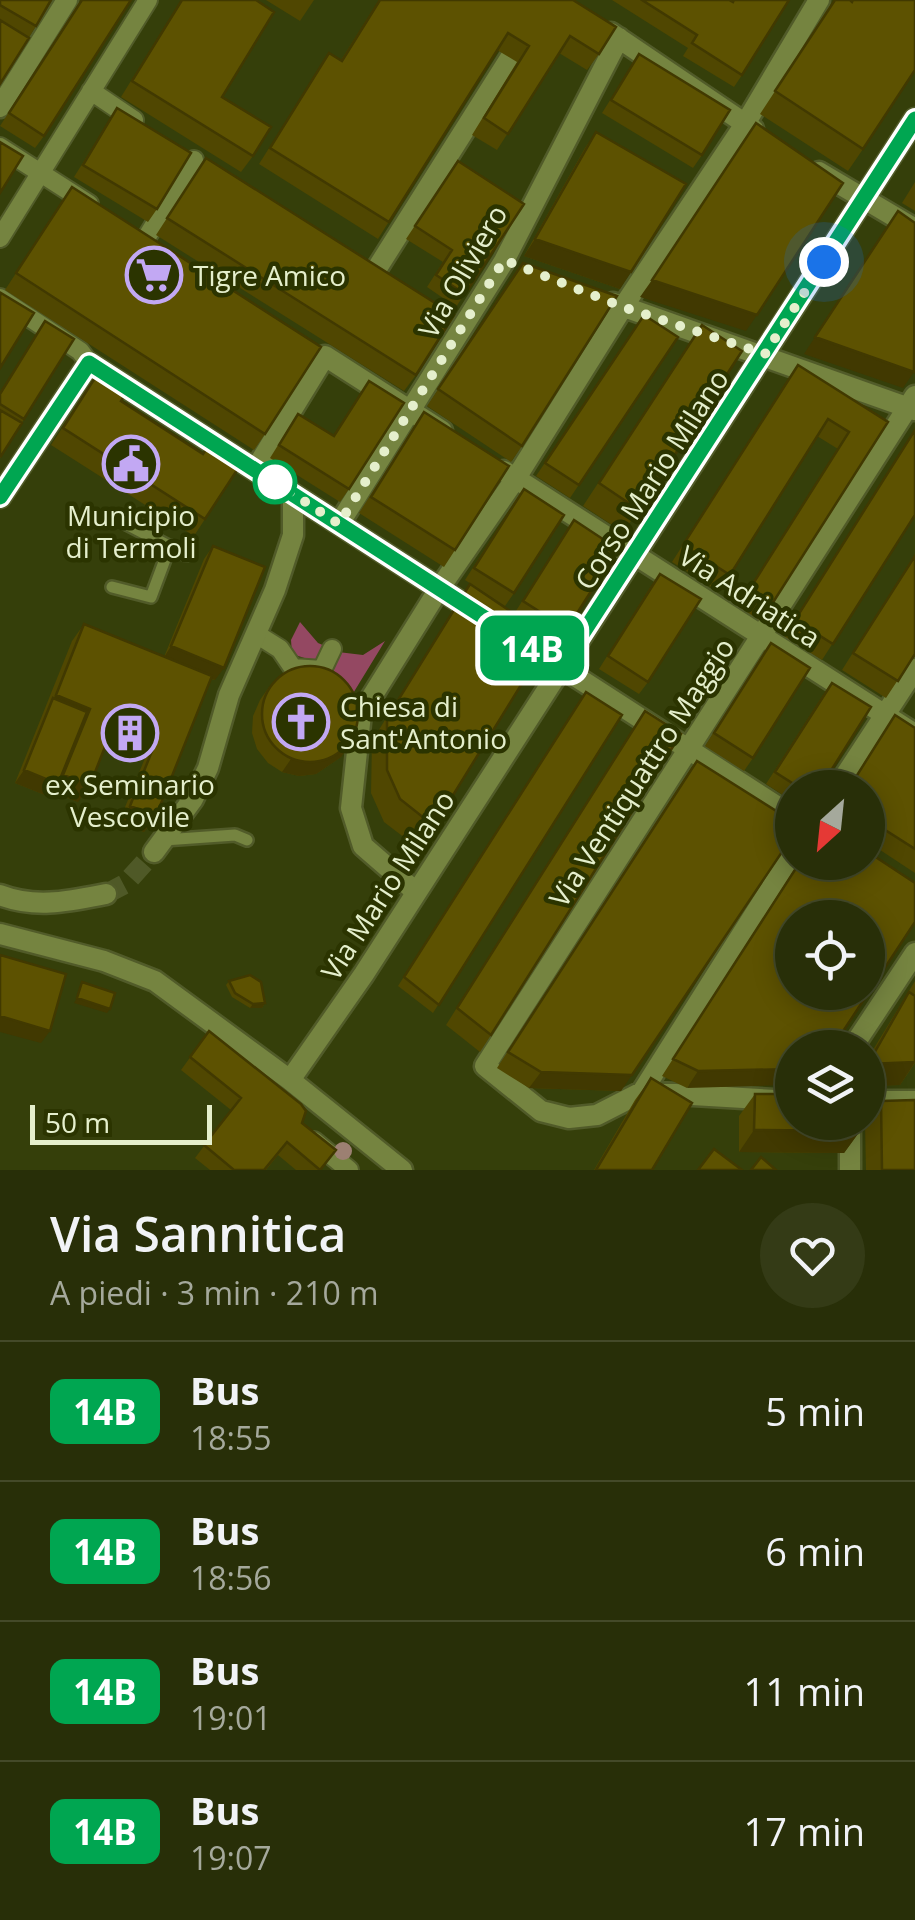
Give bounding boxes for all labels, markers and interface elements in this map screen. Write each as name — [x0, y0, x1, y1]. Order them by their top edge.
street label: Via Oliviero — [409, 198, 515, 344]
your location — [799, 237, 849, 287]
supermarket icon: Tigre Amico — [124, 245, 184, 305]
place label: Tigre Amico — [193, 256, 346, 294]
street label: Corso Mario Milano — [565, 361, 737, 597]
public building icon: Municipio di Termoli — [101, 434, 161, 494]
unlabelled marker — [254, 461, 296, 503]
place label: Municipio di Termoli — [66, 496, 196, 566]
street label: Via Adriatica — [672, 536, 828, 656]
line badge: 14B — [474, 616, 590, 680]
text: 14B — [500, 625, 564, 672]
street label: Via Ventiquattro Maggio — [540, 630, 742, 914]
place label: Chiesa di Sant'Antonio — [340, 687, 507, 757]
church icon: Chiesa di Sant'Antonio — [271, 692, 331, 752]
building icon: ex Seminario Vescovile — [100, 703, 160, 763]
place label: ex Seminario Vescovile — [45, 765, 215, 835]
north arrow — [775, 770, 885, 880]
map controls — [775, 770, 885, 1140]
street label: Via Mario Milano — [311, 783, 463, 987]
button: locate — [775, 900, 885, 1010]
button: layers — [775, 1030, 885, 1140]
scale bar — [30, 1100, 212, 1144]
text: 50 m — [45, 1103, 110, 1141]
text: Via Sannitica — [50, 1201, 346, 1266]
button: heart — [760, 1203, 865, 1308]
text: A piedi · 3 min · 210 m — [50, 1271, 379, 1314]
text: Bus — [190, 1364, 259, 1416]
text: 5 min — [765, 1385, 865, 1437]
text: 14B — [73, 1388, 137, 1435]
text: 18:55 — [190, 1416, 272, 1459]
text: Bus — [190, 1504, 259, 1556]
text: 6 min — [765, 1525, 865, 1577]
text: 14B — [73, 1528, 137, 1575]
text: 18:56 — [190, 1556, 272, 1599]
text: Bus — [190, 1644, 259, 1696]
text: 11 min — [744, 1665, 865, 1717]
text: 14B — [73, 1668, 137, 1715]
text: 19:01 — [190, 1696, 272, 1739]
text: Bus — [190, 1784, 259, 1836]
text: 17 min — [744, 1805, 865, 1857]
text: 14B — [73, 1808, 137, 1855]
text: 19:07 — [190, 1836, 272, 1879]

